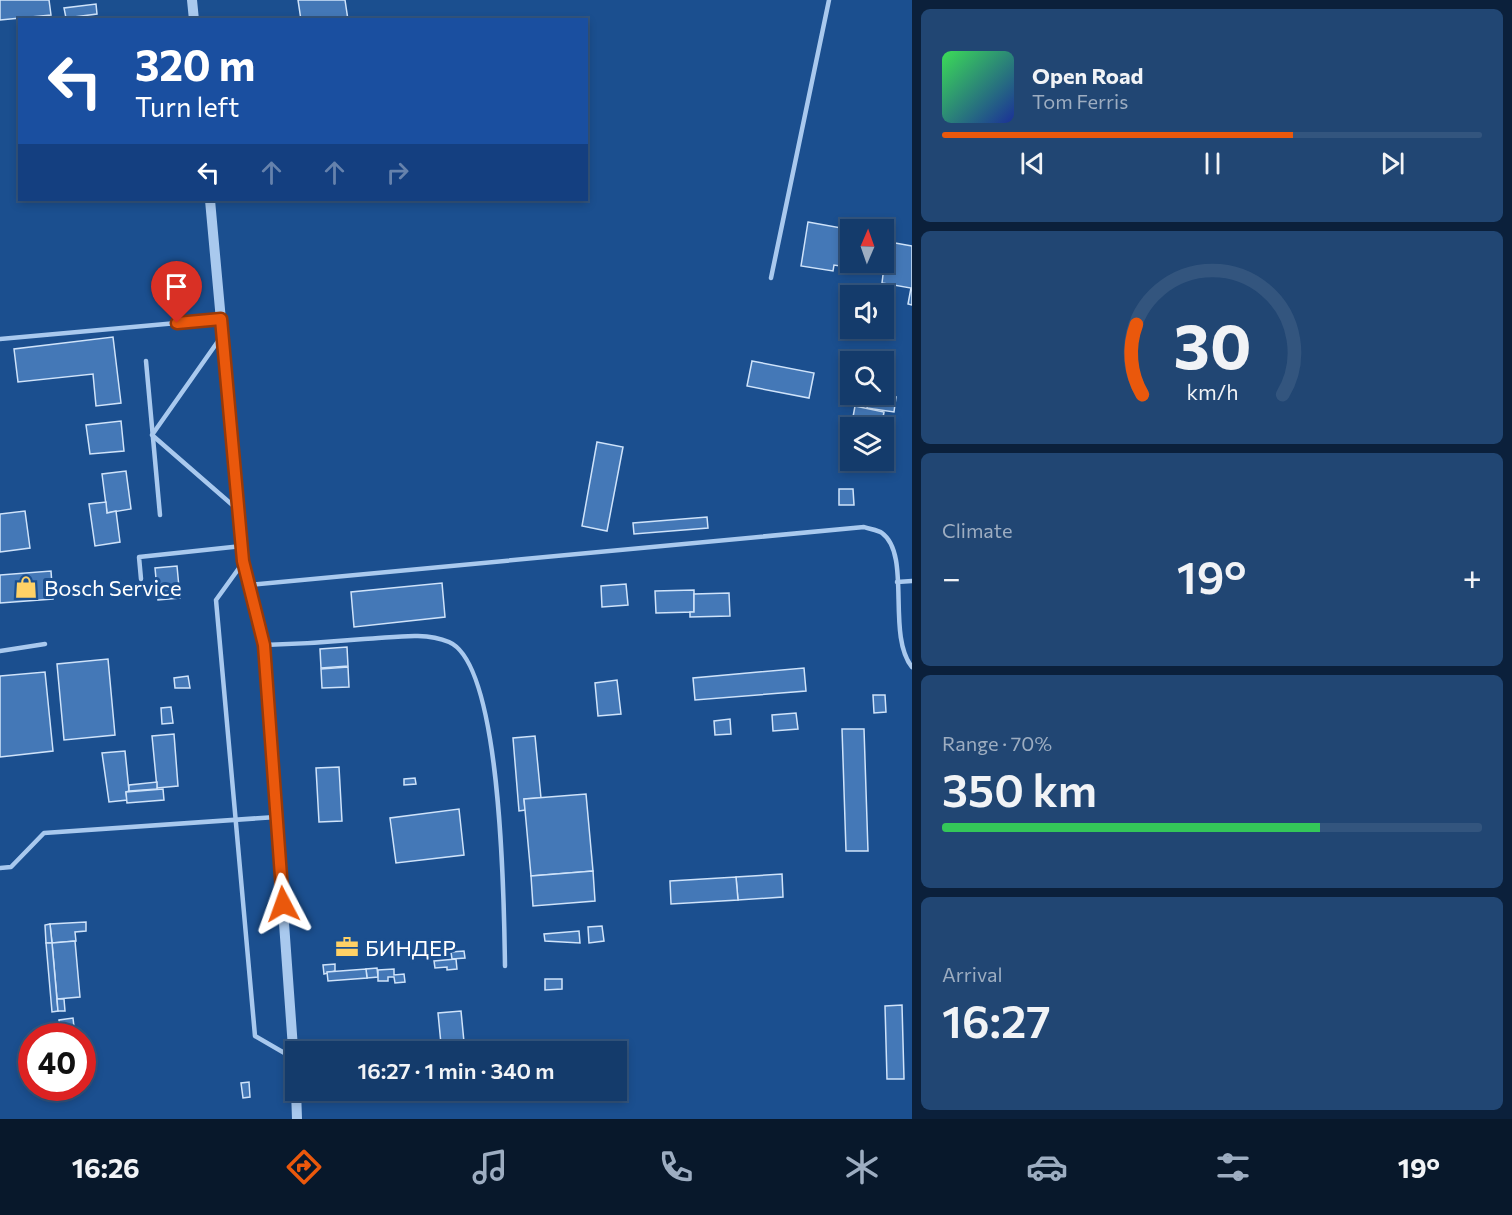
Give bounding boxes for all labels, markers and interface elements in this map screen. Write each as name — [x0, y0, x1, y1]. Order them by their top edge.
text: 320 m — [135, 38, 255, 90]
icon: left — [36, 42, 114, 120]
text: Open Road — [1032, 62, 1143, 89]
text: Tom Ferris — [1032, 89, 1128, 113]
text: Turn left — [135, 90, 239, 123]
icon: previous — [1016, 147, 1049, 180]
icon: pause — [1196, 147, 1229, 180]
icon: next — [1376, 147, 1409, 180]
icon: left — [192, 156, 225, 189]
icon: ahead — [255, 156, 288, 189]
icon: ahead — [318, 156, 351, 189]
icon: right — [381, 156, 414, 189]
north arrow — [840, 219, 894, 273]
map controls — [840, 219, 894, 471]
pin — [151, 261, 202, 323]
icon: arrive — [160, 270, 193, 303]
button: sound — [840, 285, 894, 339]
text: 30 — [1173, 306, 1251, 382]
button: search — [840, 351, 894, 405]
text: km/h — [1186, 378, 1238, 404]
button: layers — [840, 417, 894, 471]
text: Climate — [942, 518, 1012, 542]
text: 19° — [1177, 548, 1246, 603]
text: − — [942, 556, 961, 597]
text: + — [1463, 556, 1482, 597]
shop icon: Bosch Service — [13, 574, 39, 600]
place label: Bosch Service — [44, 574, 182, 601]
text: Range · 70% — [942, 731, 1052, 755]
text: 350 km — [942, 761, 1097, 816]
position arrow — [251, 872, 315, 936]
office icon: БИНДЕР — [334, 934, 360, 960]
place label: БИНДЕР — [365, 934, 456, 961]
text: Arrival — [942, 962, 1003, 986]
text: 16:27 — [942, 992, 1051, 1047]
speed limit sign: 40 — [18, 1023, 96, 1101]
text: 16:27 · 1 min · 340 m — [357, 1057, 555, 1084]
icon: directions — [283, 1146, 325, 1188]
icon: music — [469, 1146, 511, 1188]
icon: phone — [655, 1146, 697, 1188]
icon: climate — [841, 1146, 883, 1188]
icon: car — [1026, 1146, 1068, 1188]
icon: filters — [1212, 1146, 1254, 1188]
text: 16:26 — [72, 1151, 140, 1184]
text: 19° — [1398, 1151, 1440, 1184]

